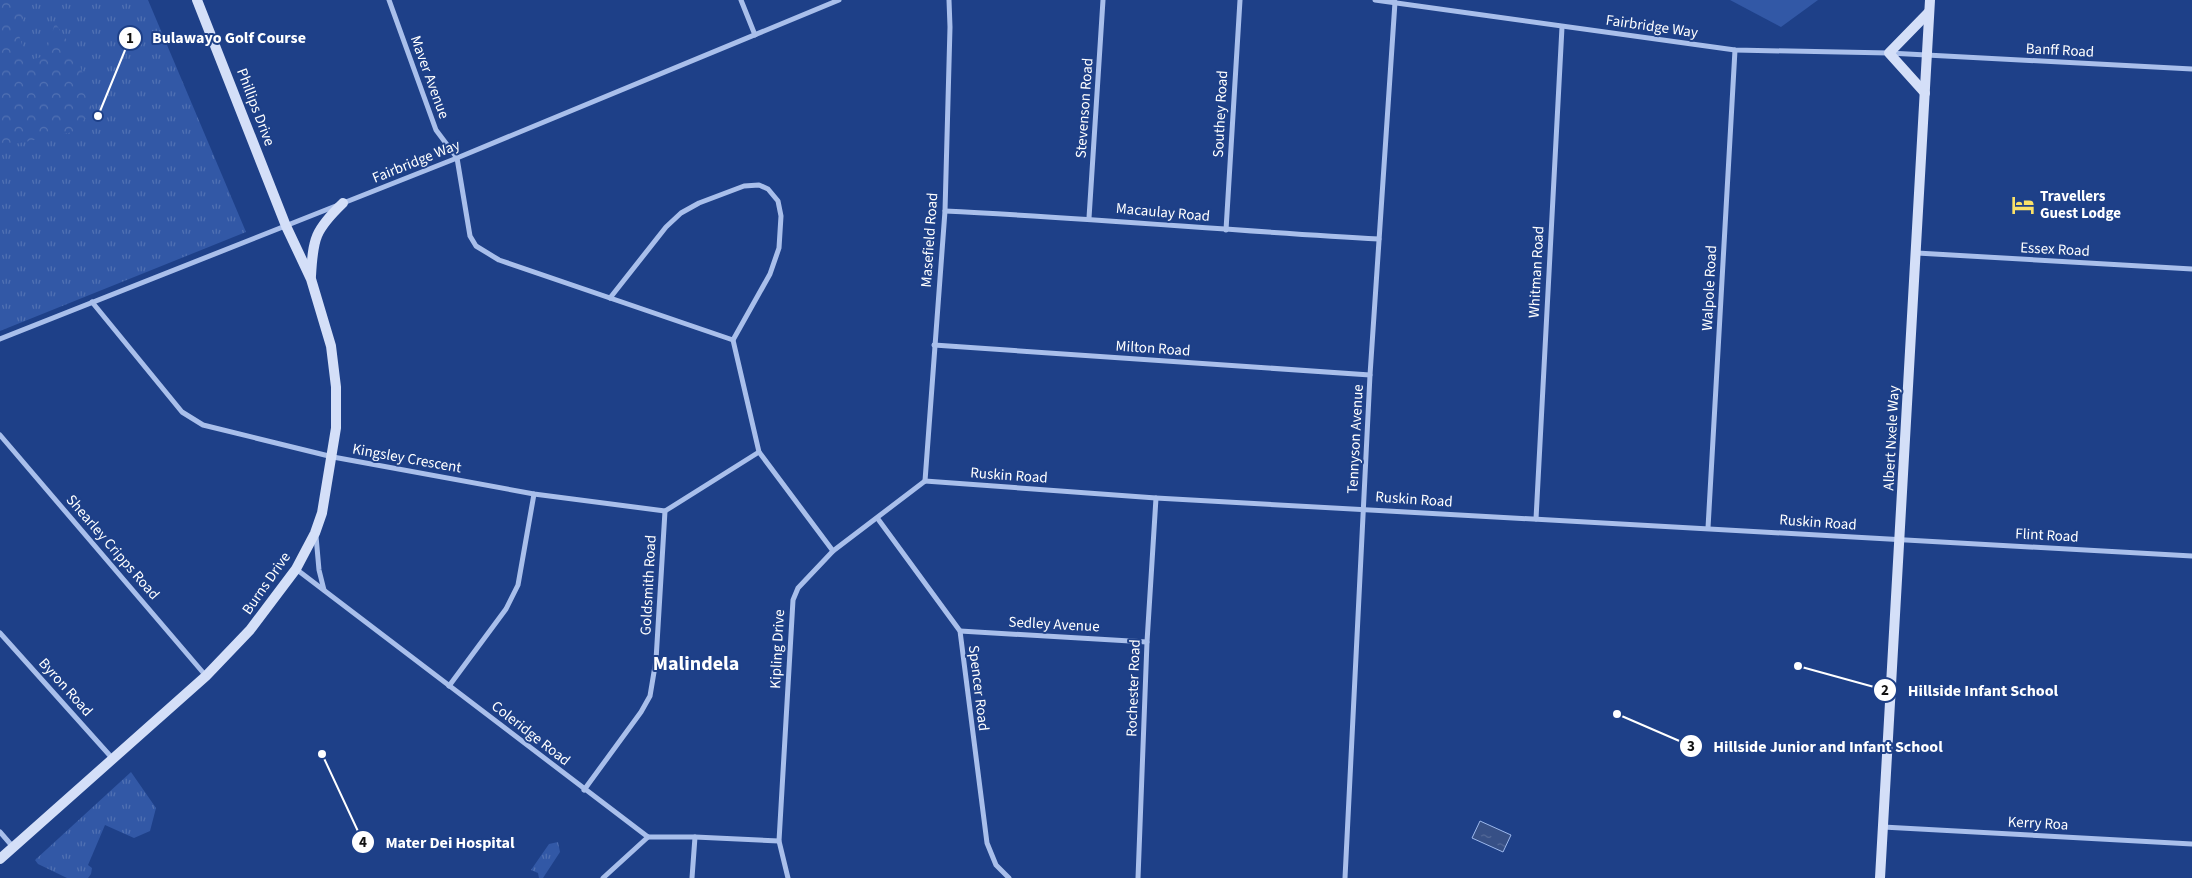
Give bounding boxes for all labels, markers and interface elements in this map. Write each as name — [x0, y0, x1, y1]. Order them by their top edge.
street label: Fairbridge Way — [1605, 10, 1699, 43]
callout: Bulawayo Golf Course — [117, 22, 316, 53]
text: Bulawayo Golf Course — [152, 27, 306, 49]
text: 1 — [126, 28, 134, 49]
street label: Maver Avenue — [405, 33, 454, 122]
street label: Banff Road — [2025, 38, 2095, 63]
street label: Stevenson Road — [1071, 57, 1098, 159]
street label: Phillips Drive — [231, 65, 280, 149]
street label: Southey Road — [1208, 70, 1233, 158]
street label: Fairbridge Way — [369, 134, 463, 189]
place label: Travellers Guest Lodge — [2040, 186, 2121, 224]
street label: Masefield Road — [916, 192, 943, 288]
hotel icon: Travellers Guest Lodge — [2010, 192, 2036, 218]
street label: Macaulay Road — [1115, 198, 1211, 227]
street label: Whitman Road — [1524, 225, 1549, 319]
street label: Essex Road — [2020, 237, 2090, 262]
street label: Walpole Road — [1697, 245, 1722, 331]
street label: Milton Road — [1115, 335, 1191, 362]
street label: Tennyson Avenue — [1342, 384, 1369, 494]
street label: Albert Nxele Way — [1878, 385, 1905, 491]
street label: Kingsley Crescent — [351, 439, 463, 478]
street label: Ruskin Road — [970, 462, 1048, 489]
street label: Ruskin Road — [1375, 486, 1453, 513]
street label: Shearley Cripps Road — [61, 490, 164, 604]
street label: Ruskin Road — [1779, 509, 1857, 536]
street label: Flint Road — [2015, 523, 2079, 548]
street label: Goldsmith Road — [635, 534, 662, 636]
street label: Burns Drive — [237, 548, 296, 619]
street label: Kipling Drive — [765, 609, 790, 689]
street label: Sedley Avenue — [1008, 612, 1100, 637]
street label: Rochester Road — [1121, 639, 1146, 737]
street label: Spencer Road — [963, 644, 994, 732]
district label: Malindela — [653, 650, 739, 678]
street label: Byron Road — [34, 653, 98, 721]
callout: Hillside Infant School — [1872, 675, 2068, 706]
text: 2 — [1881, 680, 1889, 701]
text: Hillside Infant School — [1908, 680, 2059, 702]
street label: Coleridge Road — [487, 696, 575, 771]
callout: Hillside Junior and Infant School — [1678, 731, 1953, 762]
text: 3 — [1687, 736, 1695, 757]
text: Hillside Junior and Infant School — [1713, 736, 1943, 758]
street label: Kerry Roa — [2007, 811, 2069, 836]
callout: Mater Dei Hospital — [351, 827, 525, 858]
text: 4 — [359, 832, 367, 853]
text: Mater Dei Hospital — [385, 832, 515, 854]

